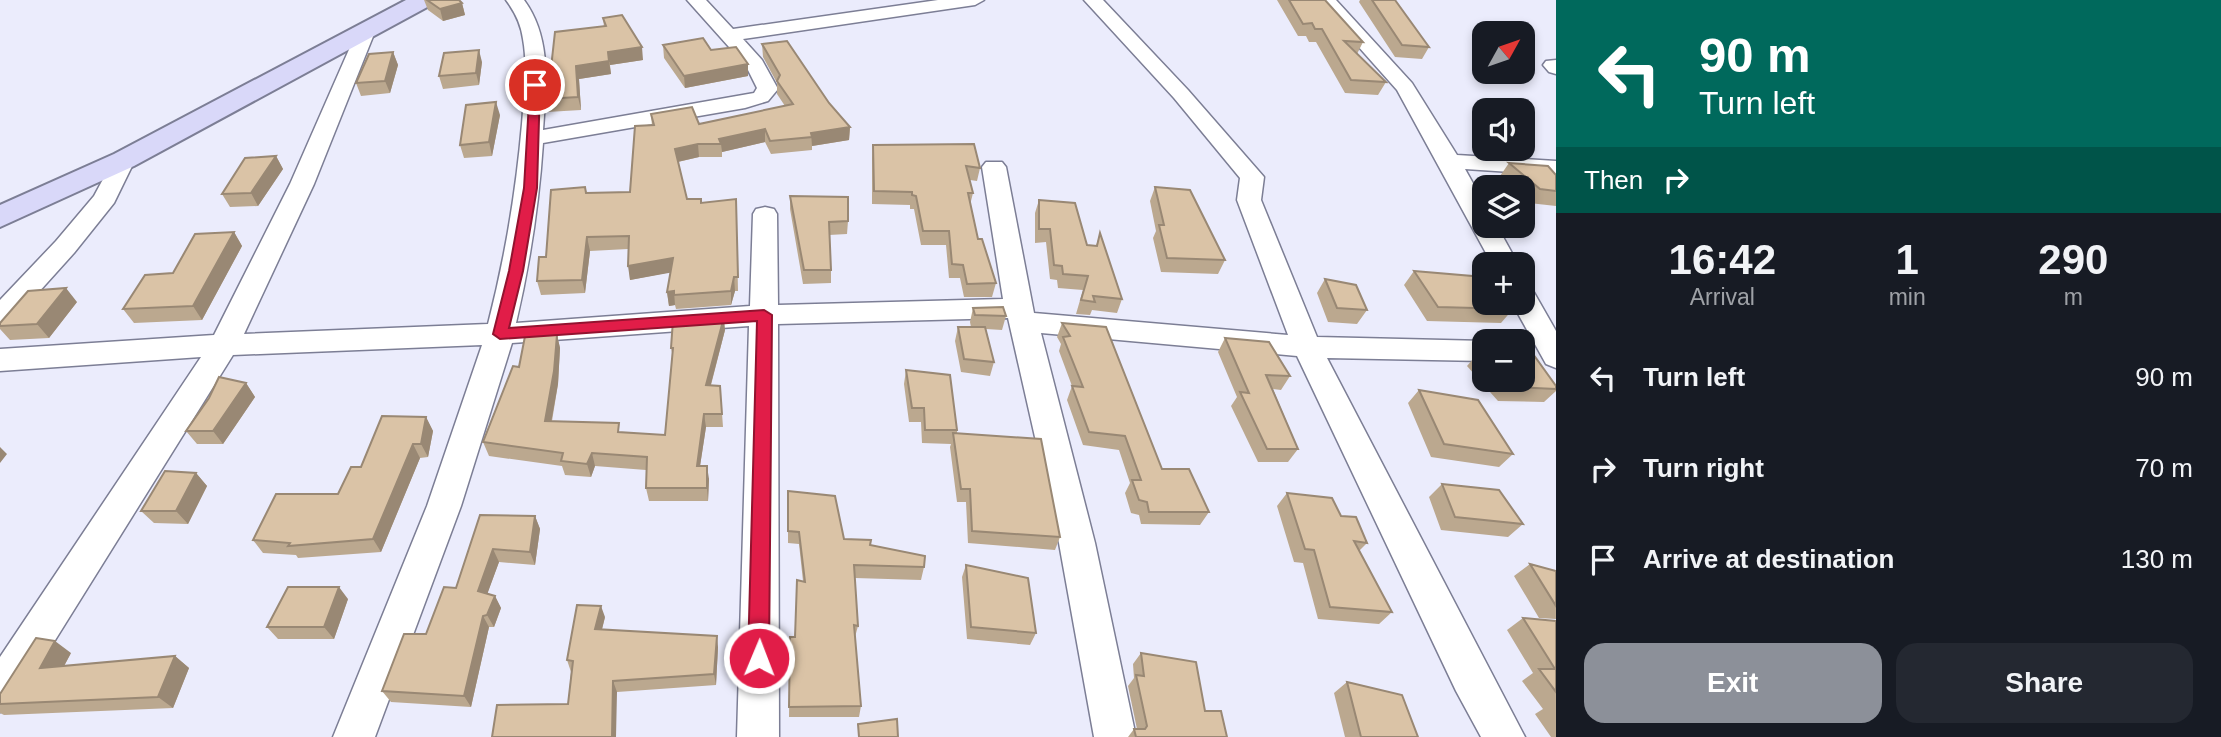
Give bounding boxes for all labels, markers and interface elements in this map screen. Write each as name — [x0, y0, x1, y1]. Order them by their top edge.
north arrow — [1472, 21, 1535, 84]
map controls — [1472, 21, 1535, 392]
icon: left — [1584, 28, 1675, 119]
text: 90 m — [1699, 28, 1811, 82]
pin — [505, 55, 565, 115]
icon: arrive — [516, 66, 554, 104]
text: Turn left — [1699, 85, 1815, 121]
button: sound — [1472, 98, 1535, 161]
icon: right — [1657, 161, 1695, 199]
text: Then — [1584, 165, 1643, 195]
button: layers — [1472, 175, 1535, 238]
text: 16:42 — [1669, 236, 1776, 283]
text: 1 — [1895, 236, 1919, 283]
text: 290 — [2038, 236, 2108, 283]
button: + — [1472, 252, 1535, 315]
text: Arrival — [1690, 284, 1755, 310]
text: min — [1889, 284, 1926, 310]
text: m — [2064, 284, 2083, 310]
button: − — [1472, 329, 1535, 392]
icon: left — [1584, 359, 1622, 397]
text: Turn left — [1643, 362, 1745, 392]
text: 90 m — [2135, 362, 2193, 392]
icon: right — [1584, 450, 1622, 488]
text: Turn right — [1643, 453, 1764, 483]
text: 70 m — [2135, 453, 2193, 483]
icon: arrive — [1584, 541, 1622, 579]
text: Arrive at destination — [1643, 544, 1894, 574]
text: 130 m — [2121, 544, 2193, 574]
position arrow — [722, 621, 796, 695]
button: Exit — [1584, 643, 1882, 723]
button: Share — [1896, 643, 2193, 723]

